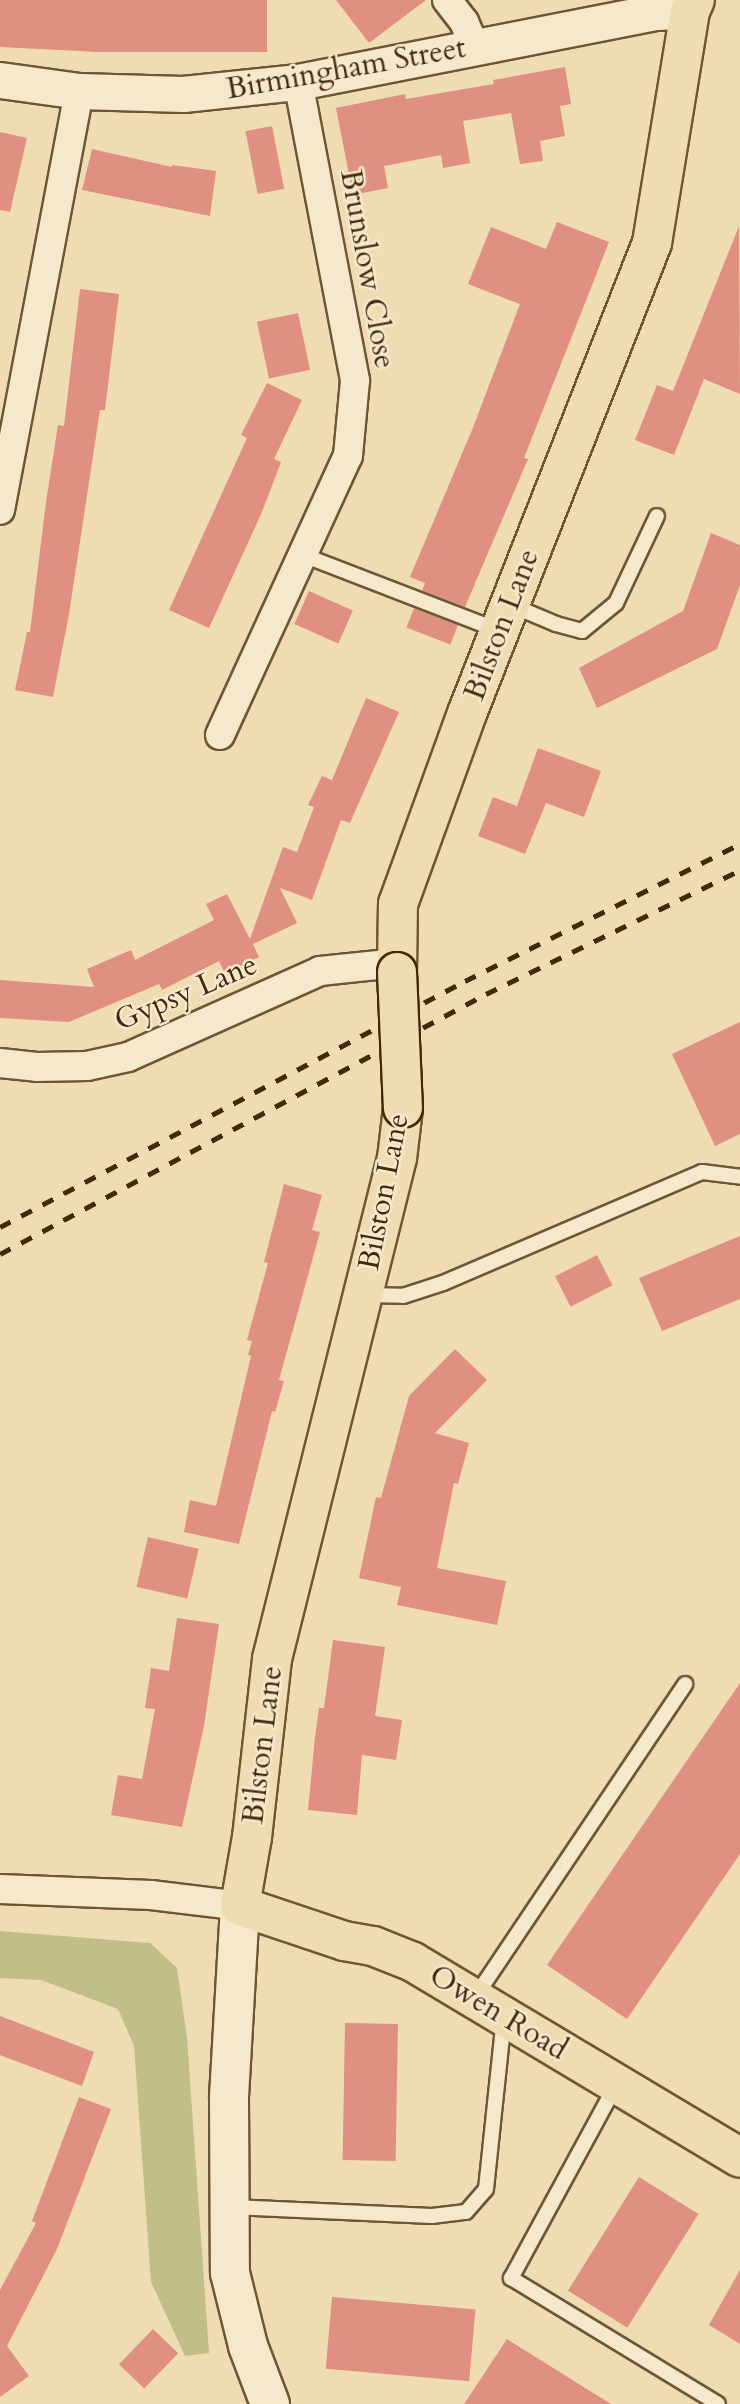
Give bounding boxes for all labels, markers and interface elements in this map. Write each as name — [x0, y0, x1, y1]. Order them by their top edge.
street label: Birmingham Street — [223, 30, 469, 108]
street label: Brunslow Close — [332, 167, 402, 371]
street label: Bilston Lane — [457, 544, 547, 706]
street label: Gypsy Lane — [109, 947, 263, 1039]
street label: Bilston Lane — [351, 1110, 417, 1274]
street label: Bilston Lane — [235, 1664, 291, 1826]
street label: Owen Road — [422, 1958, 574, 2068]

